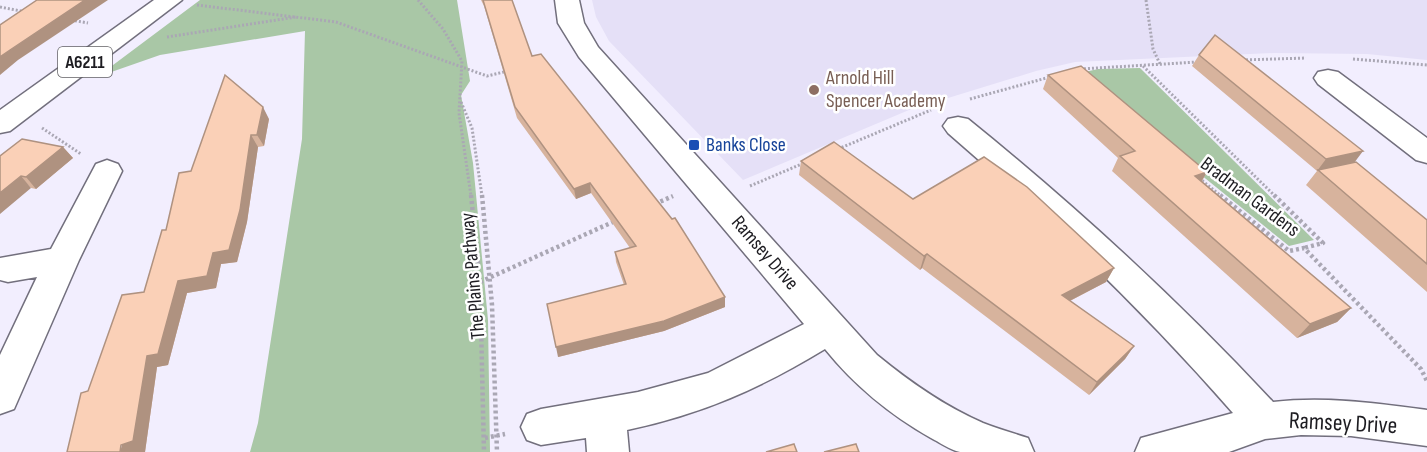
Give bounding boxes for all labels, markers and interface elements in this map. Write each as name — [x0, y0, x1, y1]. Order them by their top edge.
road number: A6211 — [58, 47, 112, 77]
place label: Arnold Hill Spencer Academy — [825, 66, 946, 113]
marker: Arnold Hill Spencer Academy — [807, 83, 821, 97]
place label: Banks Close — [706, 133, 786, 157]
marker: Banks Close — [687, 138, 701, 152]
street label: Bradman Gardens — [1196, 152, 1304, 242]
street label: The Plains Pathway — [455, 211, 490, 340]
street label: Ramsey Drive — [726, 211, 804, 295]
street label: Ramsey Drive — [1288, 406, 1398, 440]

